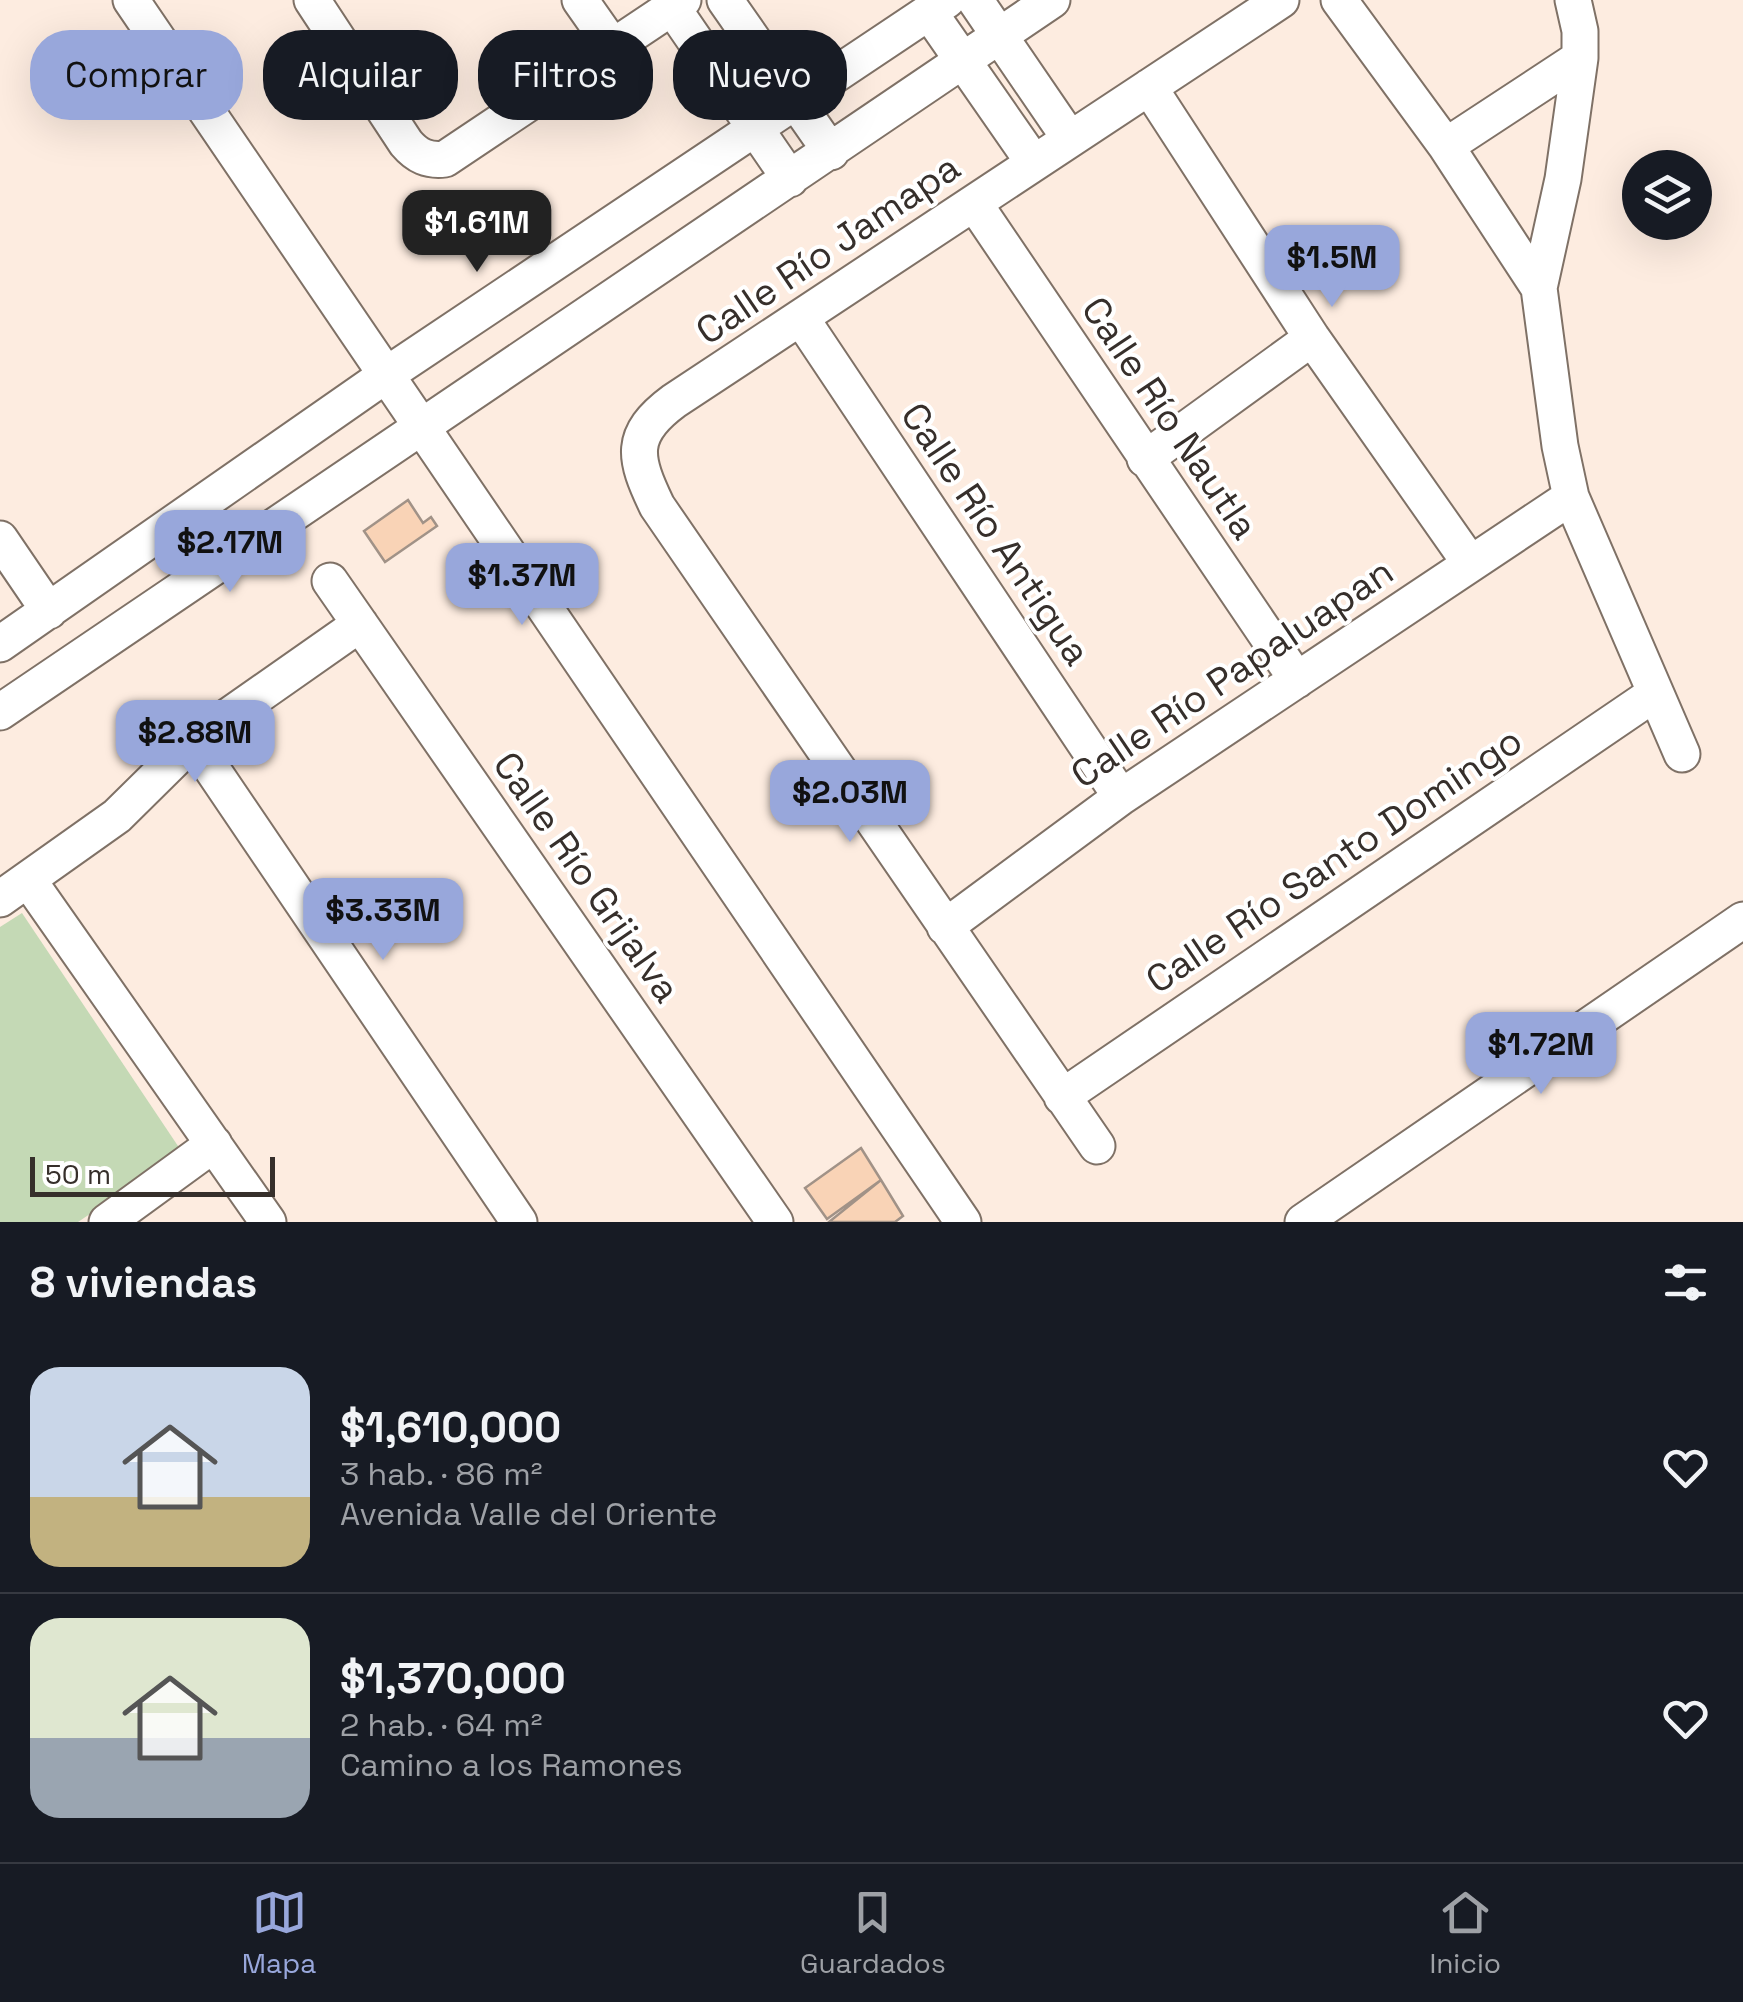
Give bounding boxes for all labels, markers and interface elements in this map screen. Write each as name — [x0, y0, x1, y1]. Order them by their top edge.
chip: Comprar — [30, 30, 243, 120]
chip: Alquilar — [263, 30, 458, 120]
chip: Filtros — [478, 30, 653, 120]
chip: Nuevo — [673, 30, 847, 120]
street label: Calle Río Jamapa — [687, 143, 969, 355]
map controls — [1622, 150, 1712, 240]
button: layers — [1622, 150, 1712, 240]
pin: $1.61M — [396, 190, 558, 275]
text: $1.61M — [424, 202, 530, 242]
pin: $1.5M — [1262, 225, 1402, 310]
text: $1.5M — [1287, 237, 1377, 277]
street label: Calle Río Nautla — [1071, 288, 1269, 548]
street label: Calle Río Antigua — [891, 394, 1101, 674]
pin: $2.17M — [149, 510, 311, 595]
text: $2.17M — [177, 522, 283, 562]
pin: $1.37M — [441, 543, 603, 628]
street label: Calle Río Papaluapan — [1062, 547, 1402, 799]
text: $1.37M — [468, 555, 576, 595]
pin: $2.88M — [114, 700, 276, 785]
text: $2.88M — [138, 712, 252, 752]
street label: Calle Río Santo Domingo — [1137, 716, 1531, 1004]
street label: Calle Río Grijalva — [483, 743, 691, 1011]
pin: $2.03M — [769, 760, 931, 845]
text: $2.03M — [792, 772, 908, 812]
pin: $3.33M — [302, 878, 464, 963]
text: $3.33M — [325, 890, 441, 930]
pin: $1.72M — [1460, 1012, 1622, 1097]
text: $1.72M — [1487, 1024, 1595, 1064]
scale bar — [30, 1152, 275, 1196]
text: 50 m — [45, 1156, 111, 1192]
icon: filters — [1658, 1255, 1713, 1310]
text: 8 viviendas — [30, 1256, 257, 1309]
text: $1,610,000 — [340, 1401, 561, 1454]
icon: home — [110, 1407, 230, 1527]
icon: heart — [1658, 1440, 1713, 1495]
text: 3 hab. · 86 m² — [340, 1454, 542, 1494]
text: Avenida Valle del Oriente — [340, 1494, 717, 1534]
text: $1,370,000 — [340, 1652, 566, 1705]
icon: home — [110, 1658, 230, 1778]
icon: heart — [1658, 1691, 1713, 1746]
text: 2 hab. · 64 m² — [340, 1705, 542, 1745]
text: Camino a los Ramones — [340, 1745, 683, 1785]
tab: Mapa — [242, 1885, 316, 1981]
tab: Guardados — [800, 1885, 946, 1981]
tab: Inicio — [1429, 1885, 1501, 1981]

